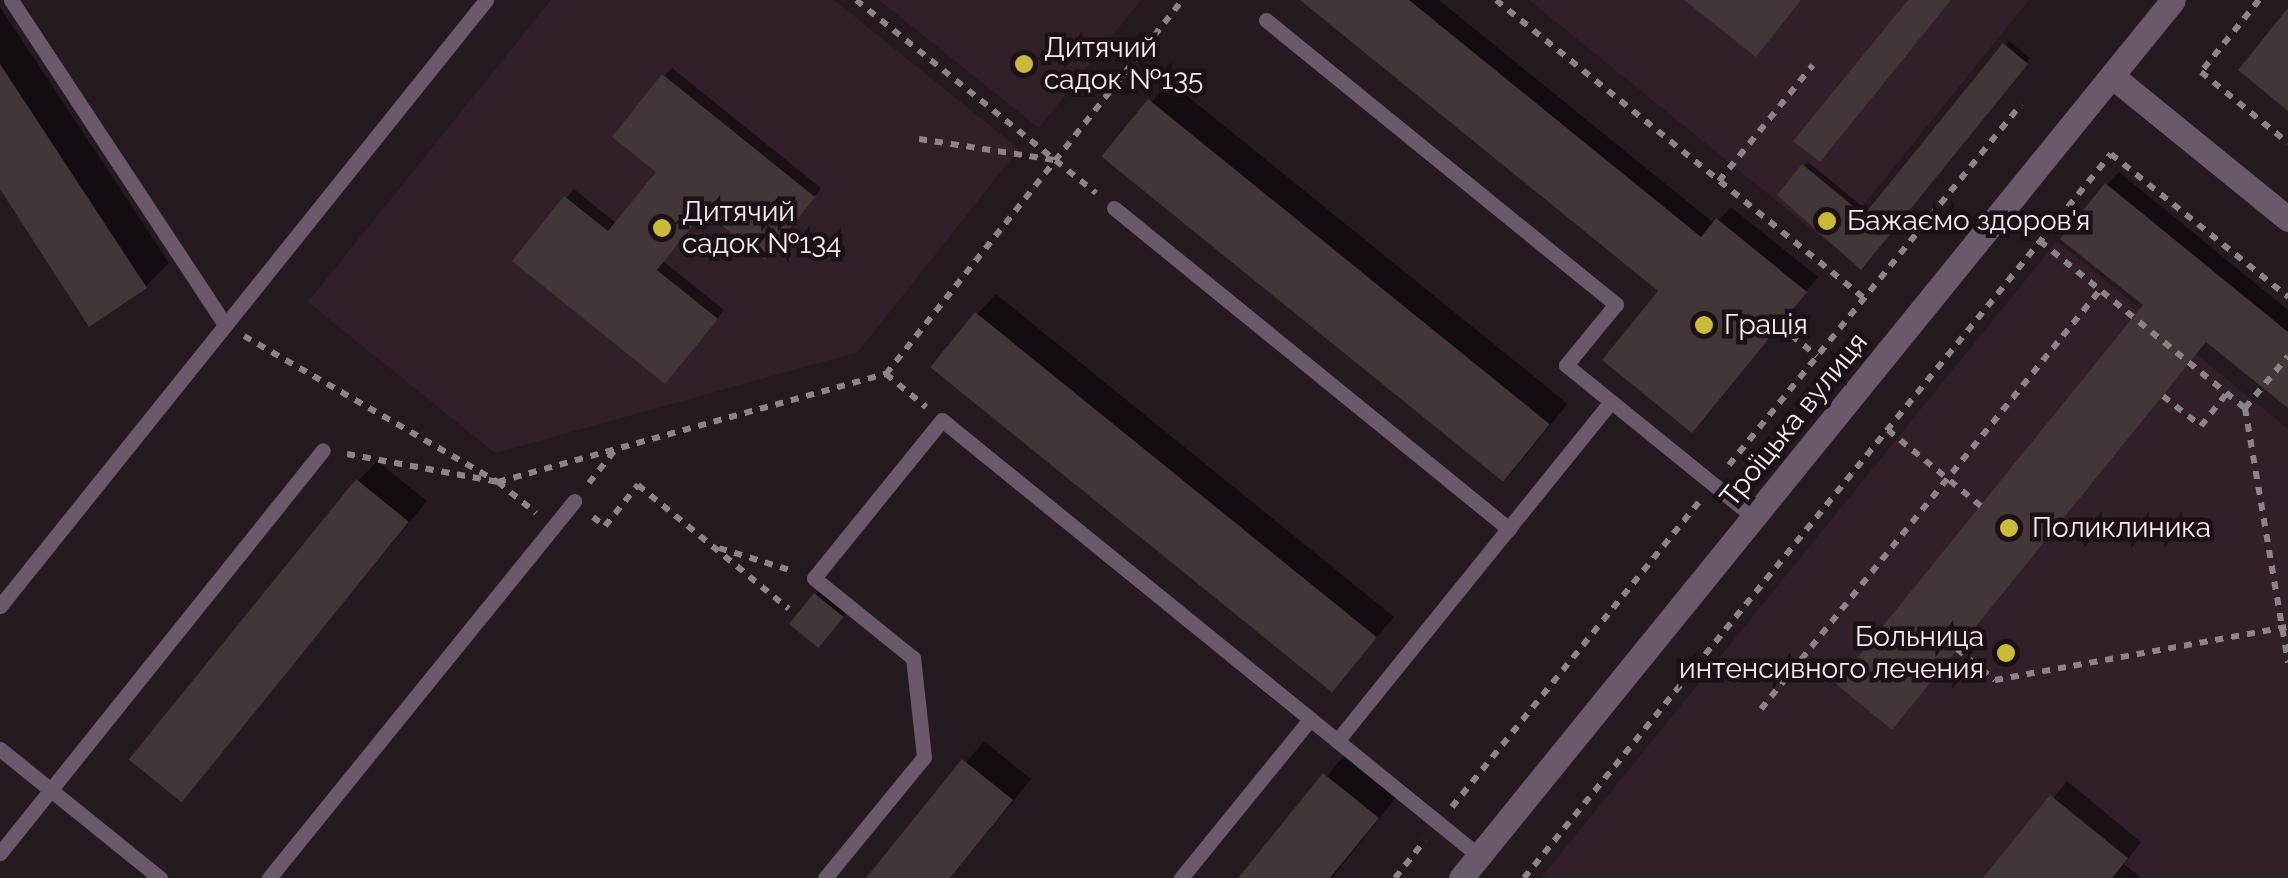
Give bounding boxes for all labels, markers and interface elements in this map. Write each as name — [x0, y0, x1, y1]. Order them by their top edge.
place label: Дитячий садок №135 — [1044, 31, 1203, 97]
marker: Дитячий садок №135 — [1013, 53, 1035, 75]
place label: Дитячий садок №134 — [682, 195, 841, 261]
place label: Бажаємо здоров'я — [1847, 204, 2090, 238]
marker: Бажаємо здоров'я — [1816, 210, 1838, 232]
marker: Дитячий садок №134 — [651, 217, 673, 239]
place label: Грація — [1724, 308, 1808, 342]
marker: Грація — [1693, 314, 1715, 336]
street label: Троїцька вулиця — [1713, 326, 1875, 514]
place label: Поликлиника — [2032, 511, 2211, 545]
marker: Поликлиника — [1996, 515, 2022, 541]
place label: Больница интенсивного лечения — [1679, 620, 1984, 686]
marker: Больница интенсивного лечения — [1993, 640, 2019, 666]

